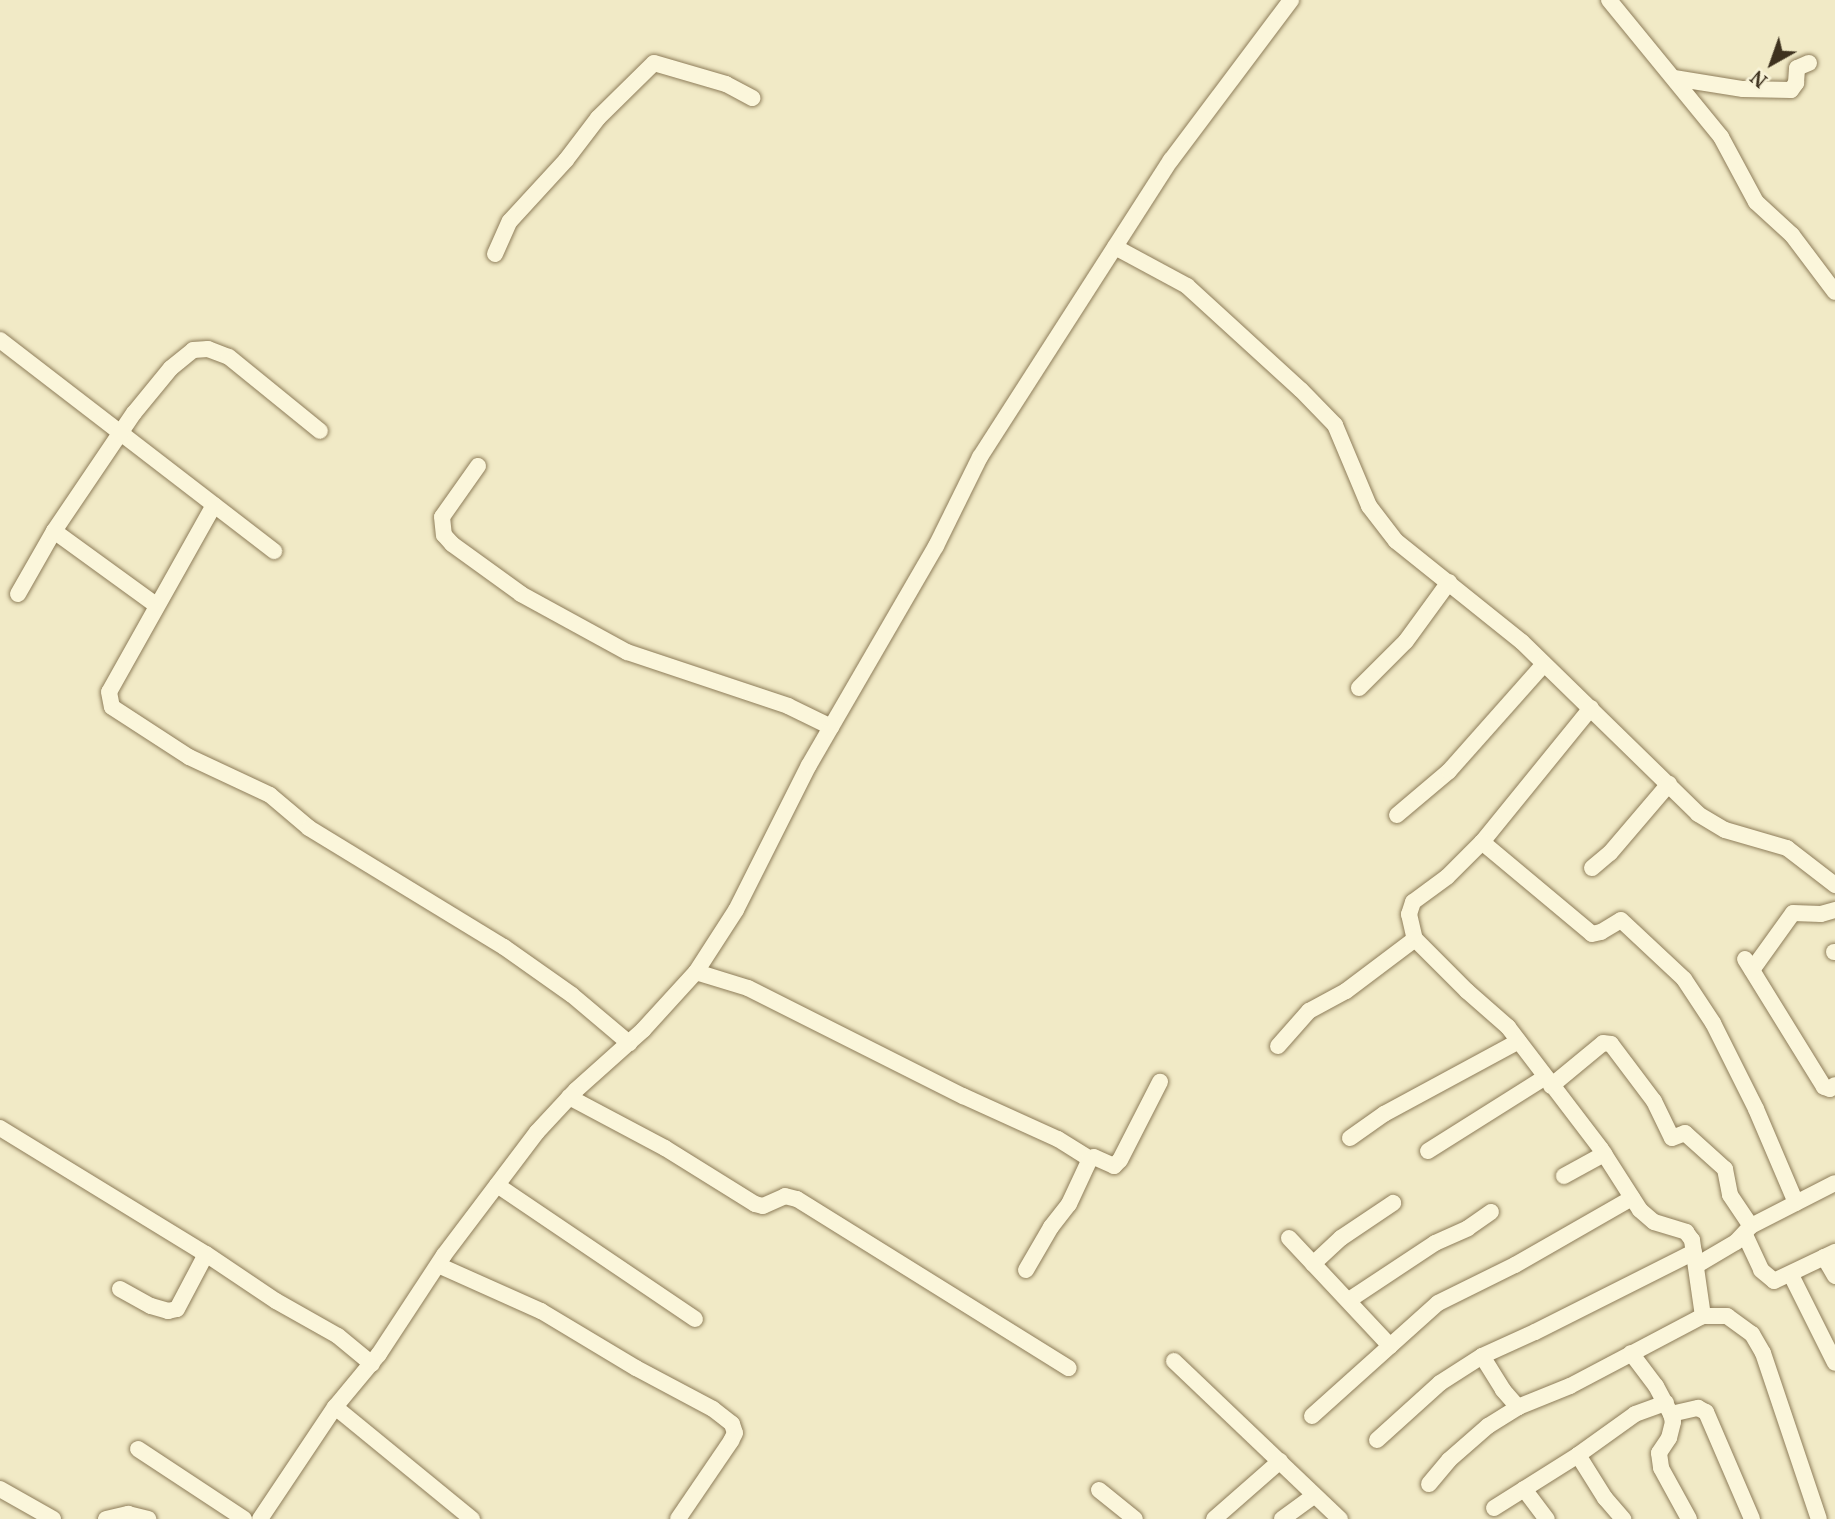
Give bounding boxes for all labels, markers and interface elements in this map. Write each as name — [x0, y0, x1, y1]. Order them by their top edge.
north arrow — [1737, 28, 1807, 98]
text: N — [1745, 65, 1772, 94]

